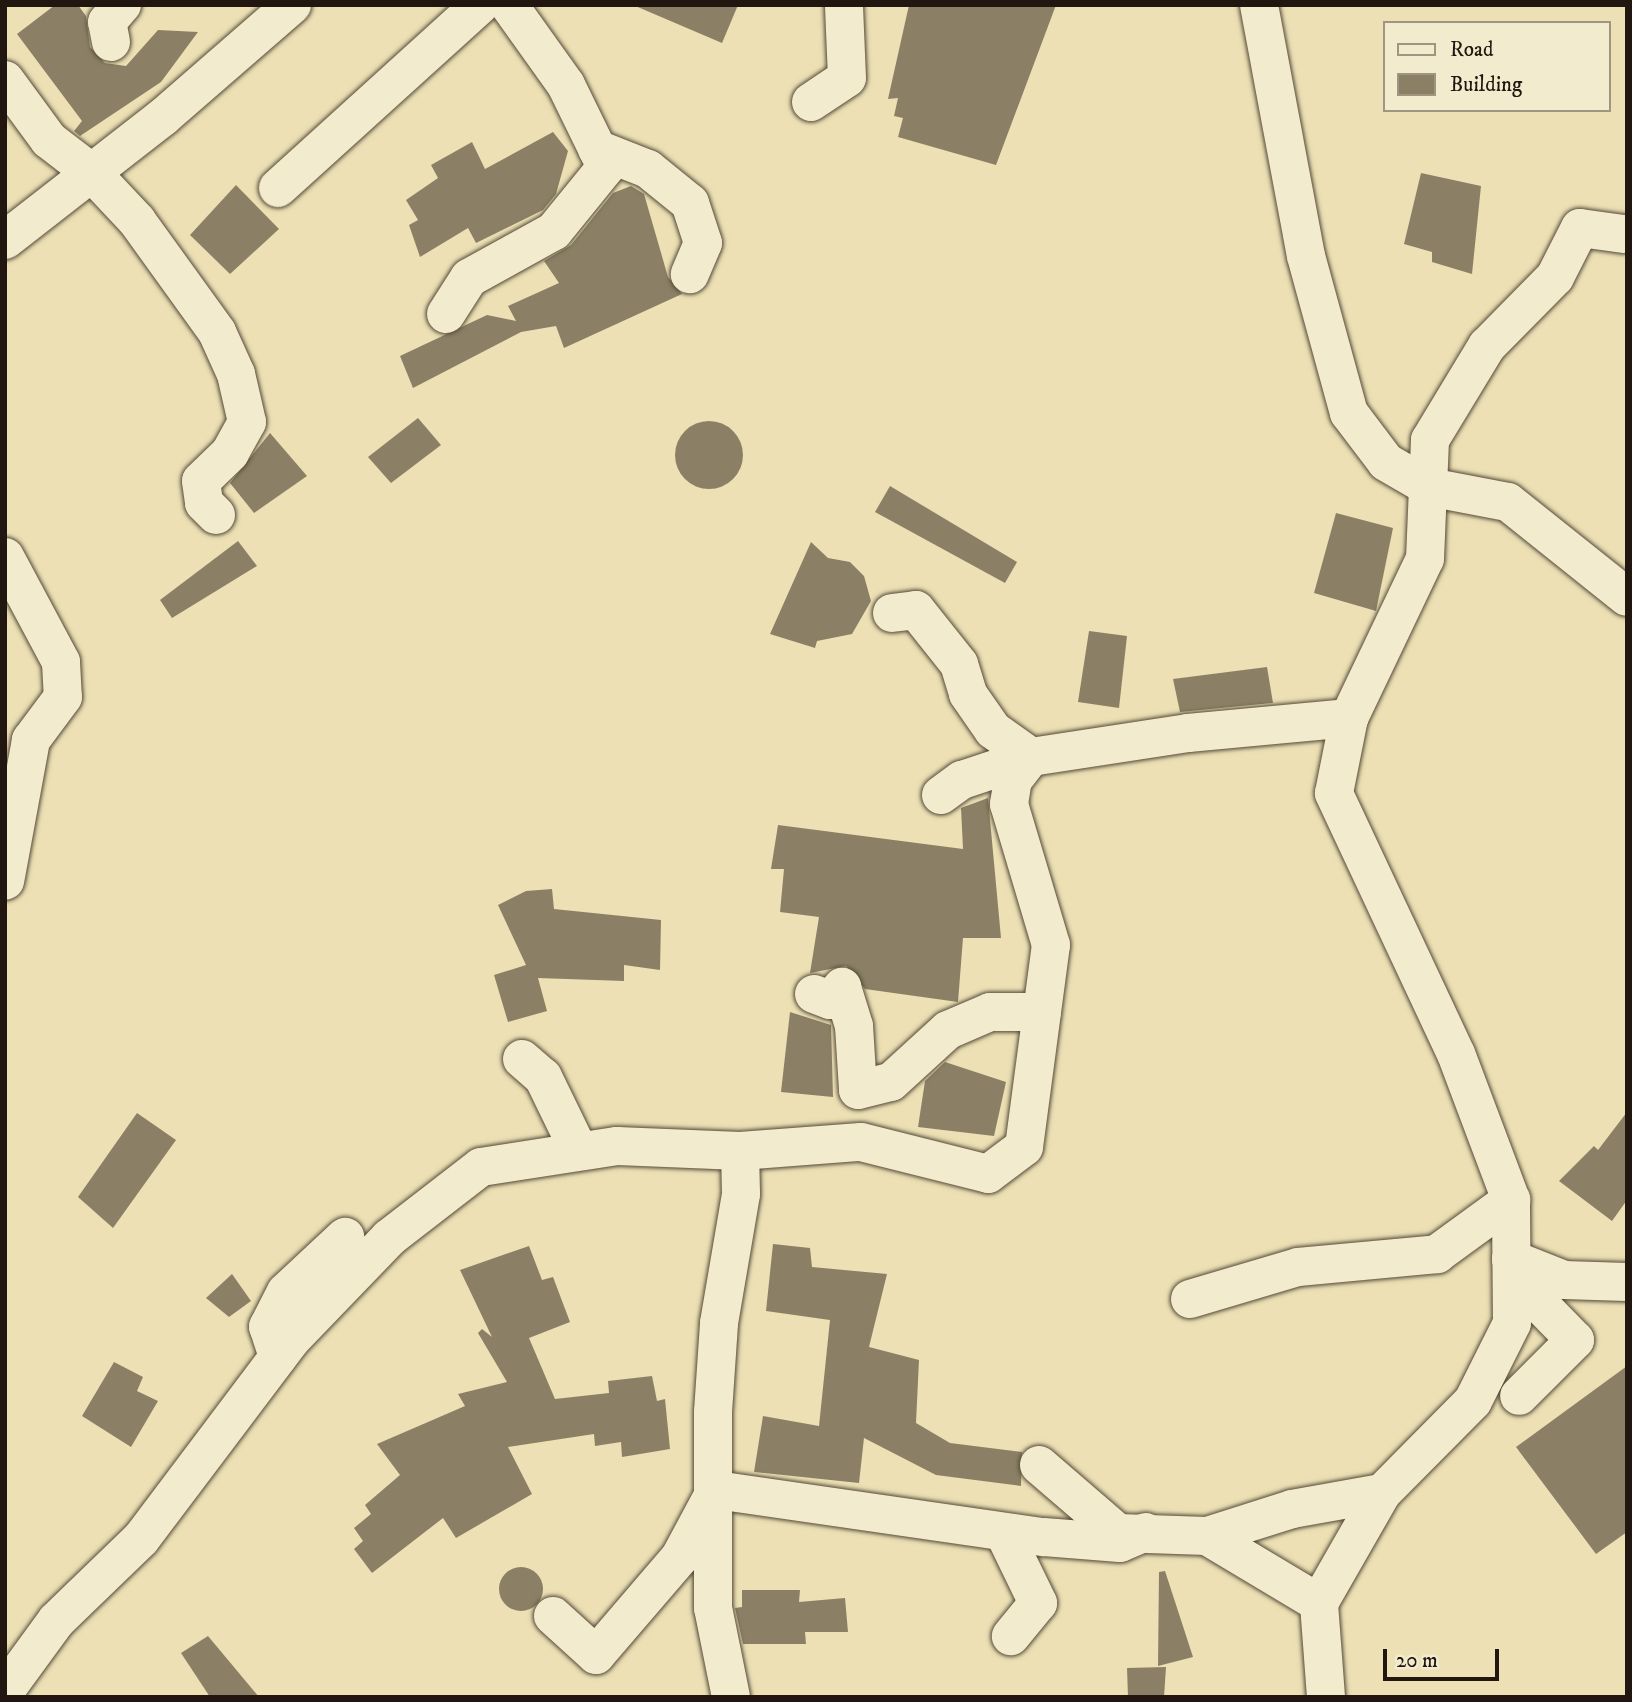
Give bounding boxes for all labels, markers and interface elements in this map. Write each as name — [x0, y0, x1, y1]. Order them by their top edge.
legend — [1384, 21, 1611, 112]
text: Road — [1450, 37, 1494, 63]
text: Building — [1450, 72, 1522, 98]
scale bar — [1387, 1636, 1502, 1680]
text: 20 m — [1396, 1648, 1438, 1674]

